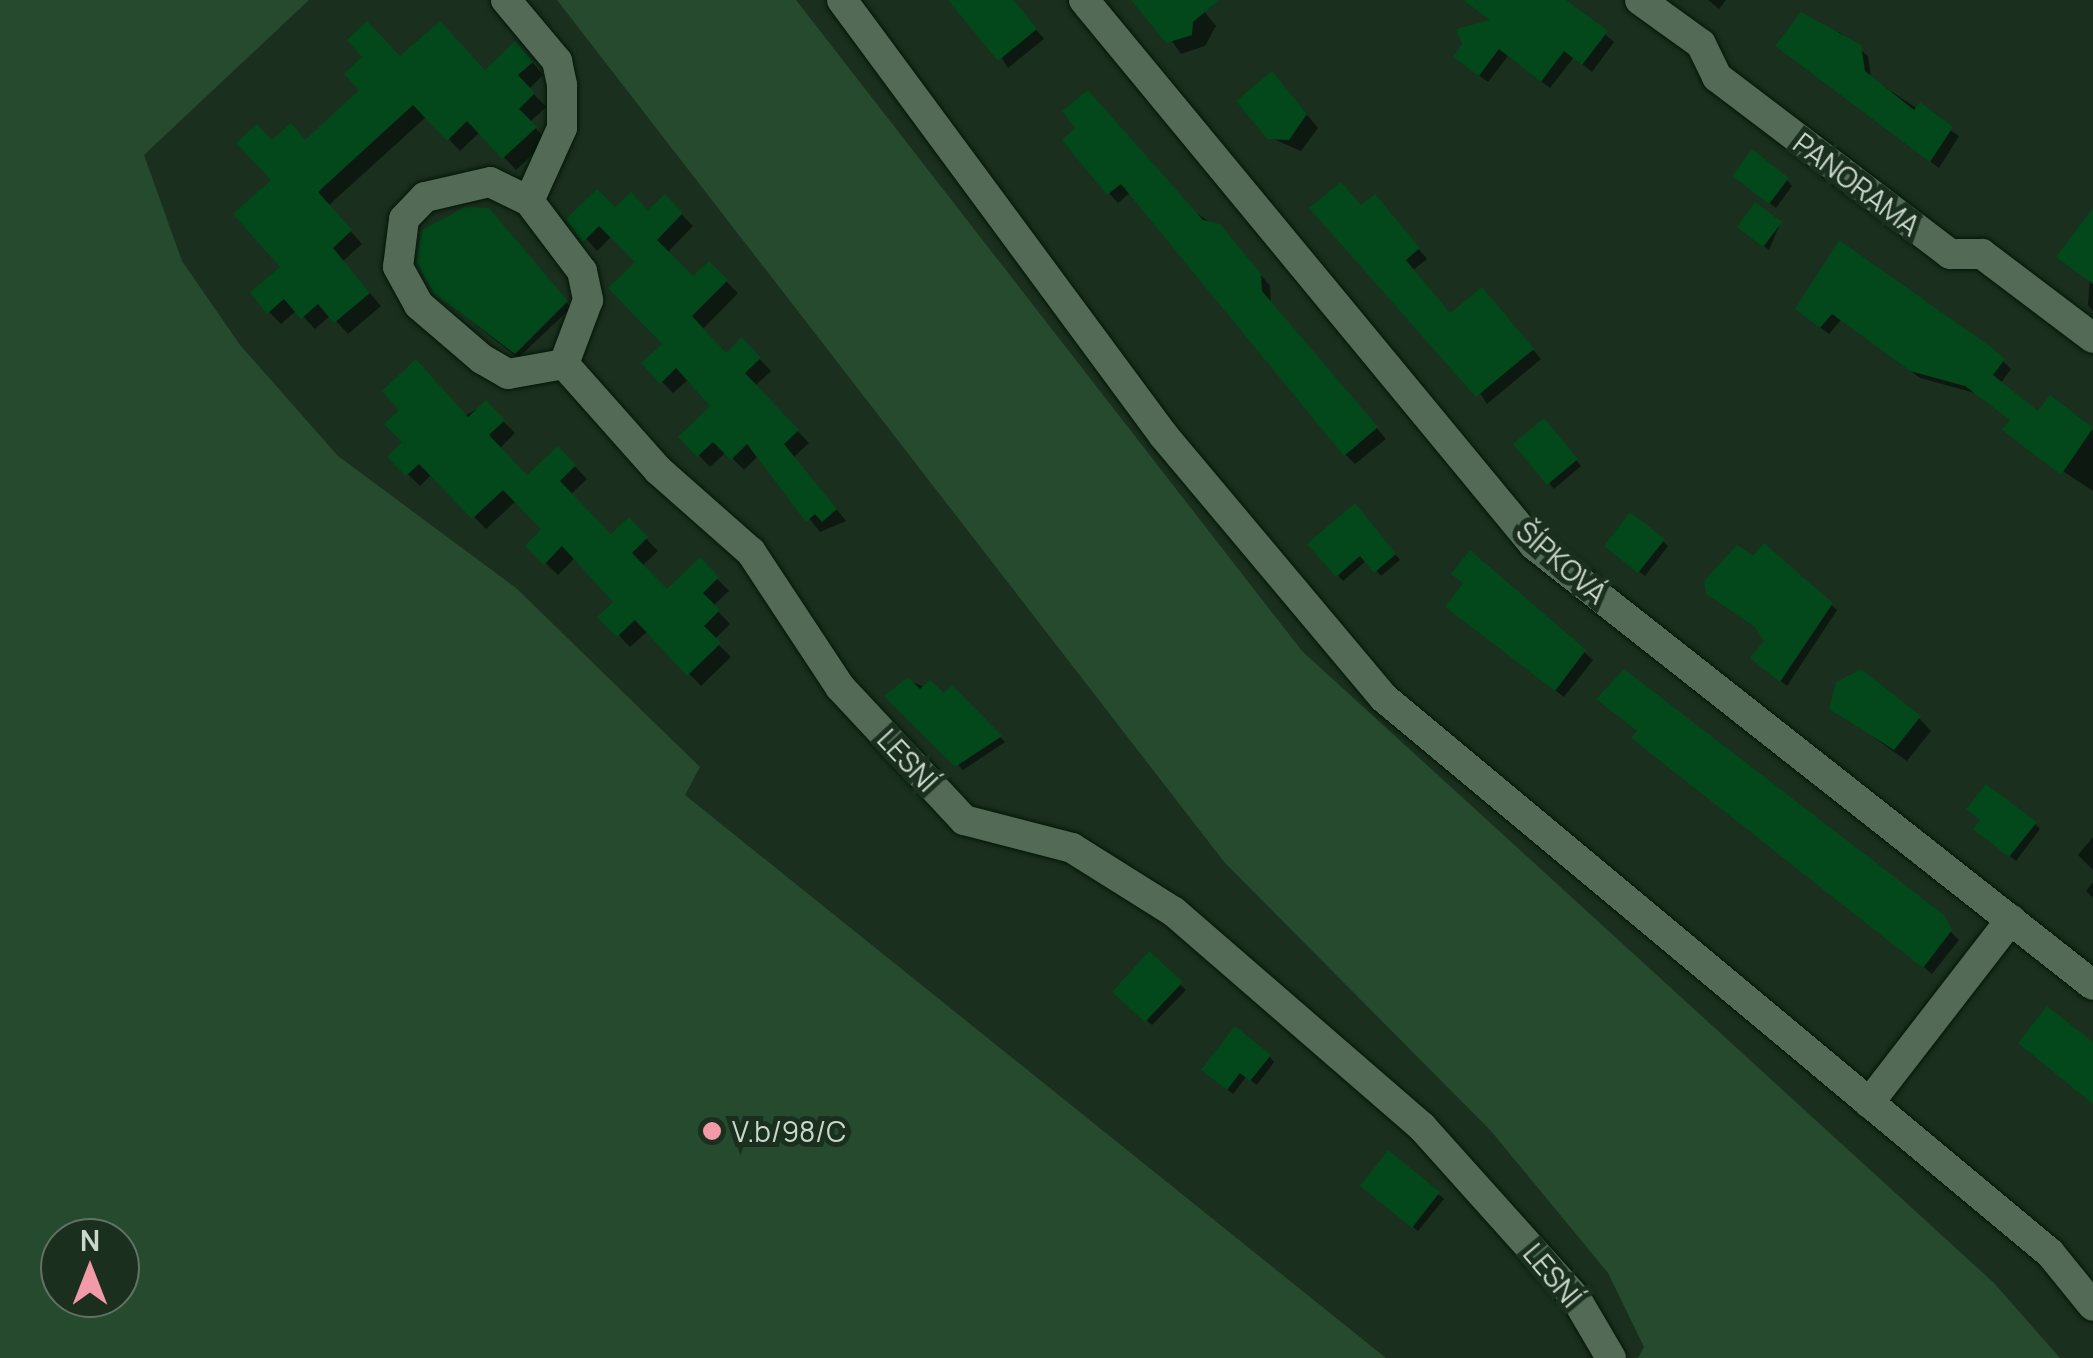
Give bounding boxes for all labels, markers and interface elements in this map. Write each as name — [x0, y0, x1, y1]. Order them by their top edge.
street label: PANORAMA — [1787, 126, 1927, 242]
street label: ŠÍPKOVÁ — [1510, 514, 1614, 610]
street label: LESNÍ — [871, 722, 945, 798]
place label: V.b/98/C — [732, 1114, 846, 1148]
marker: V.b/98/C — [701, 1120, 723, 1142]
north arrow — [40, 1218, 140, 1318]
text: N — [80, 1221, 100, 1259]
street label: LESNÍ — [1517, 1236, 1589, 1314]

